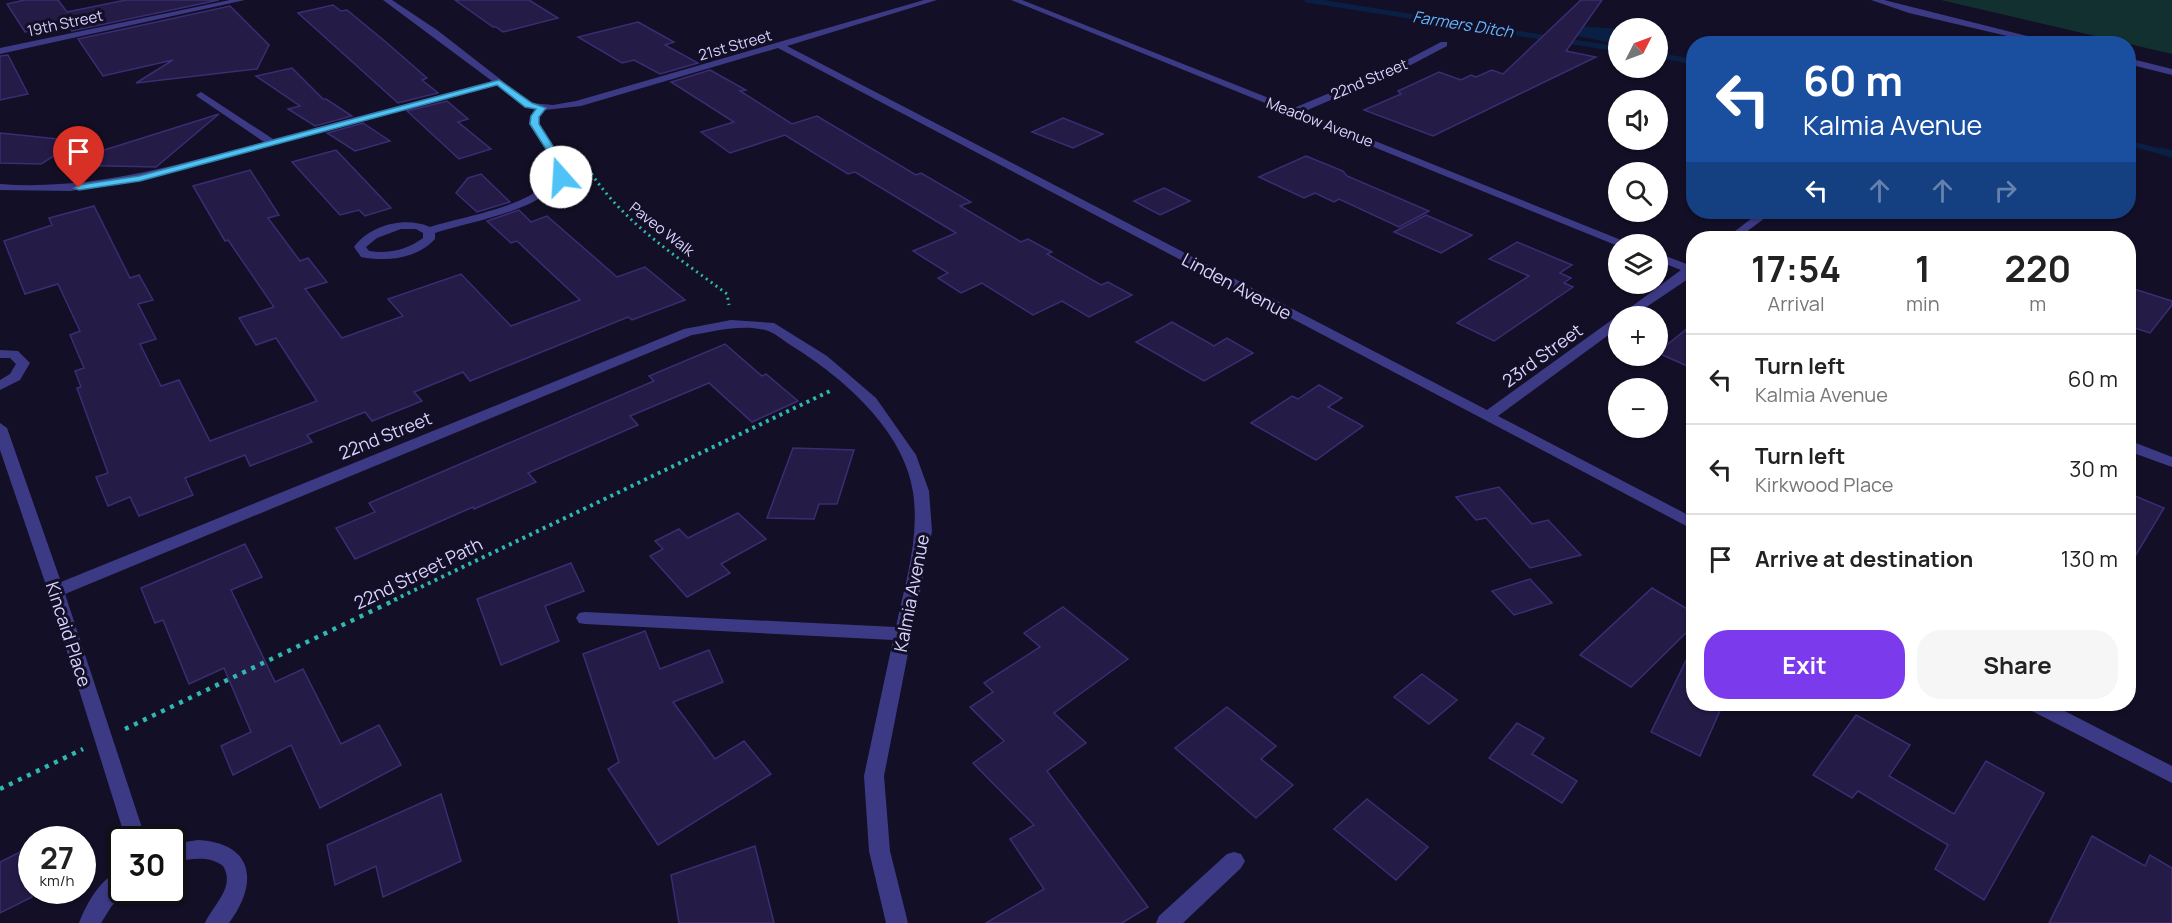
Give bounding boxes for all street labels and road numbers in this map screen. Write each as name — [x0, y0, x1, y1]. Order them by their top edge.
street label: 19th Street — [25, 5, 105, 41]
street label: 21st Street — [696, 25, 774, 65]
street label: 22nd Street — [1327, 53, 1411, 105]
street label: Meadow Avenue — [1264, 92, 1377, 152]
street label: Paveo Walk — [625, 197, 699, 261]
street label: Linden Avenue — [1178, 247, 1296, 325]
street label: 23rd Street — [1497, 318, 1587, 392]
street label: 22nd Street — [335, 405, 435, 465]
street label: 22nd Street Path — [350, 531, 486, 615]
street label: Kalmia Avenue — [888, 532, 934, 654]
street label: Kincaid Place — [41, 578, 97, 690]

